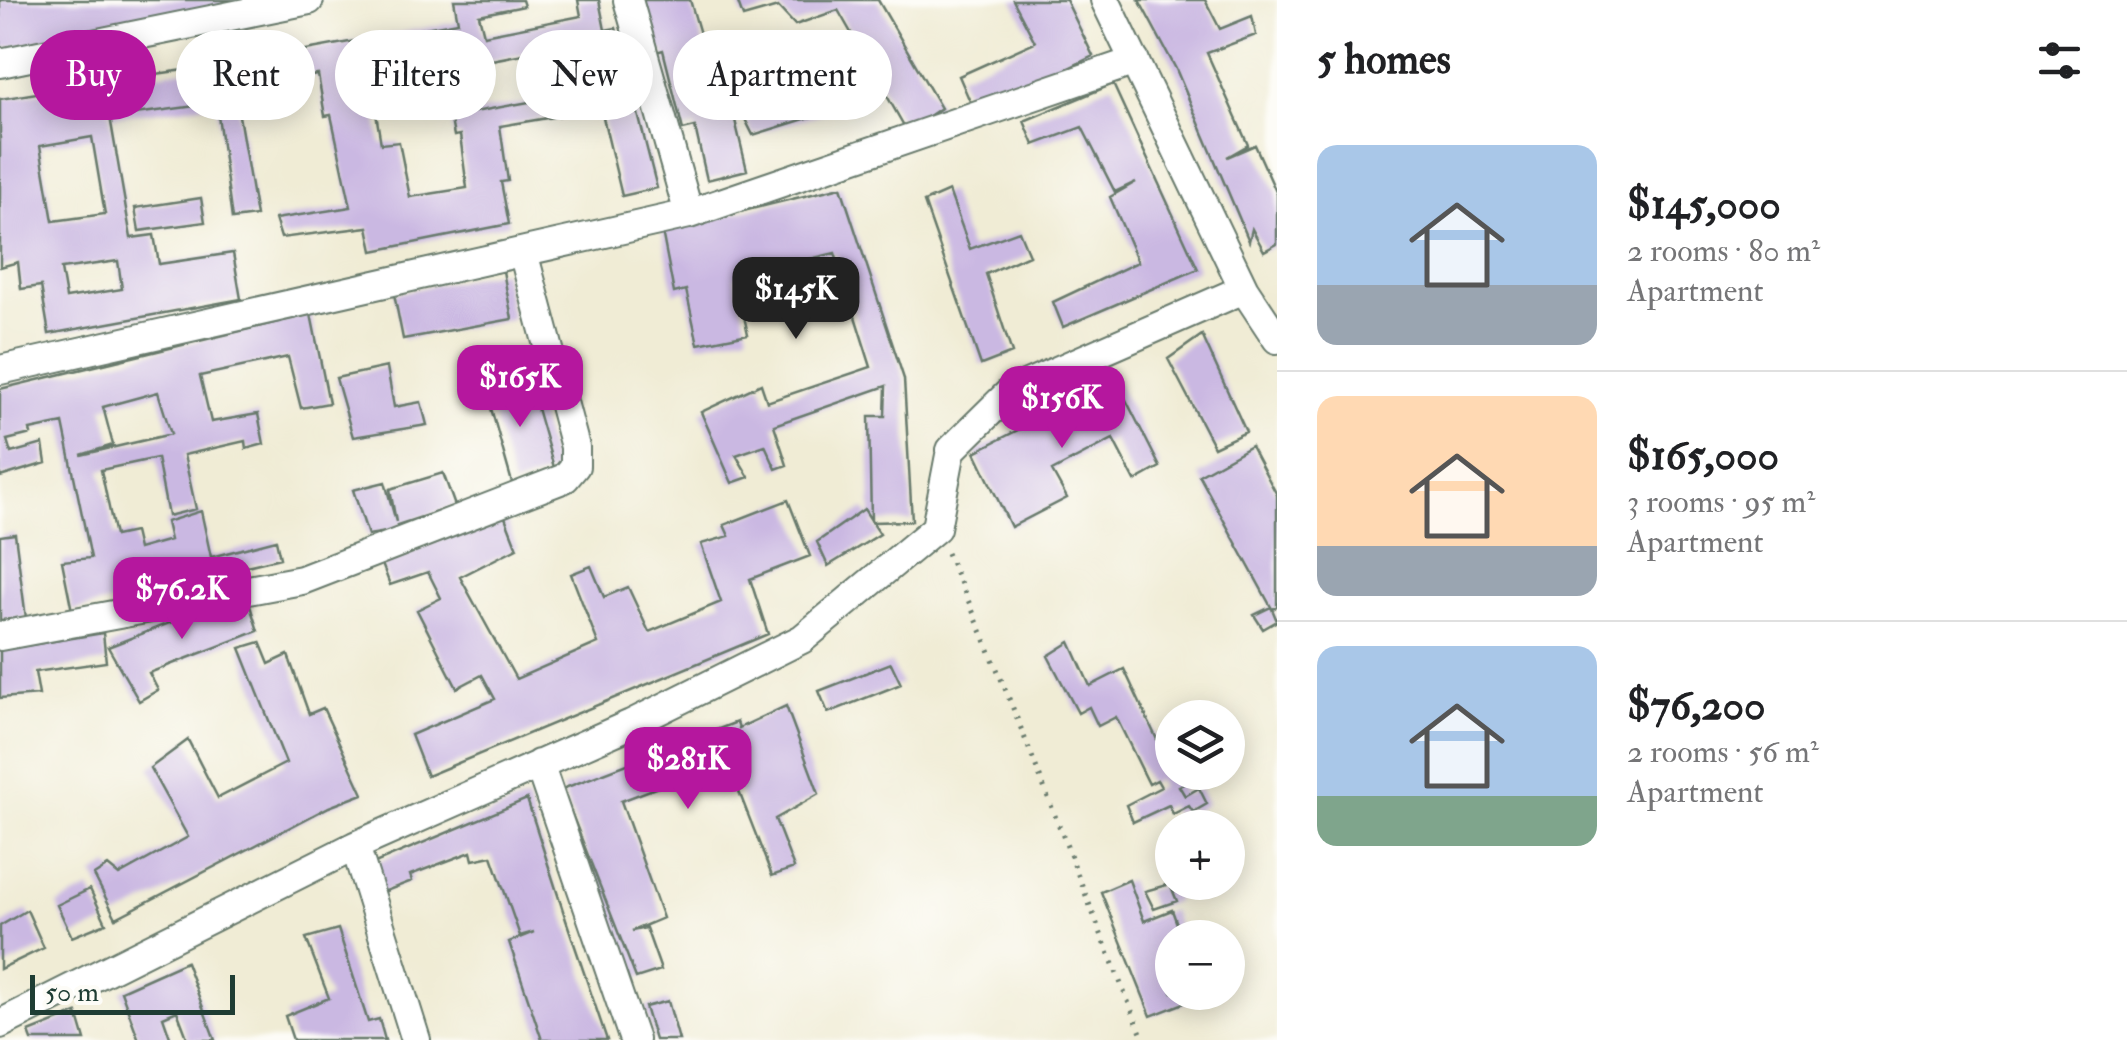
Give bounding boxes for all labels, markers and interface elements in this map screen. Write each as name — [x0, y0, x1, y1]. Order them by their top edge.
chip: Buy — [30, 30, 156, 120]
chip: Rent — [176, 30, 315, 120]
chip: Filters — [335, 30, 496, 120]
chip: New — [516, 30, 653, 120]
chip: Apartment — [673, 30, 892, 120]
icon: filters — [2032, 33, 2087, 88]
text: 5 homes — [1317, 34, 1451, 86]
text: $145,000 — [1627, 179, 1781, 231]
icon: home — [1397, 185, 1517, 305]
text: 2 rooms · 80 m² — [1627, 231, 1820, 271]
pin: $145K — [726, 257, 866, 342]
text: $145K — [754, 269, 838, 309]
text: Apartment — [1627, 271, 1764, 311]
pin: $165K — [450, 345, 590, 430]
text: $165K — [479, 357, 561, 397]
pin: $156K — [992, 366, 1132, 451]
text: $156K — [1021, 378, 1103, 418]
text: $165,000 — [1627, 430, 1779, 482]
icon: home — [1397, 436, 1517, 556]
text: 3 rooms · 95 m² — [1627, 482, 1815, 522]
text: Apartment — [1627, 522, 1764, 562]
pin: $76.2K — [101, 557, 263, 642]
text: $76.2K — [135, 569, 229, 609]
text: $76,200 — [1627, 680, 1766, 732]
icon: home — [1397, 686, 1517, 806]
map controls — [1155, 700, 1245, 1010]
button: layers — [1155, 700, 1245, 790]
pin: $281K — [618, 727, 758, 812]
text: 2 rooms · 56 m² — [1627, 732, 1819, 772]
text: $281K — [646, 739, 730, 779]
text: Apartment — [1627, 772, 1764, 812]
button: + — [1155, 810, 1245, 900]
button: − — [1155, 920, 1245, 1010]
scale bar — [30, 970, 235, 1014]
text: 50 m — [45, 975, 99, 1010]

